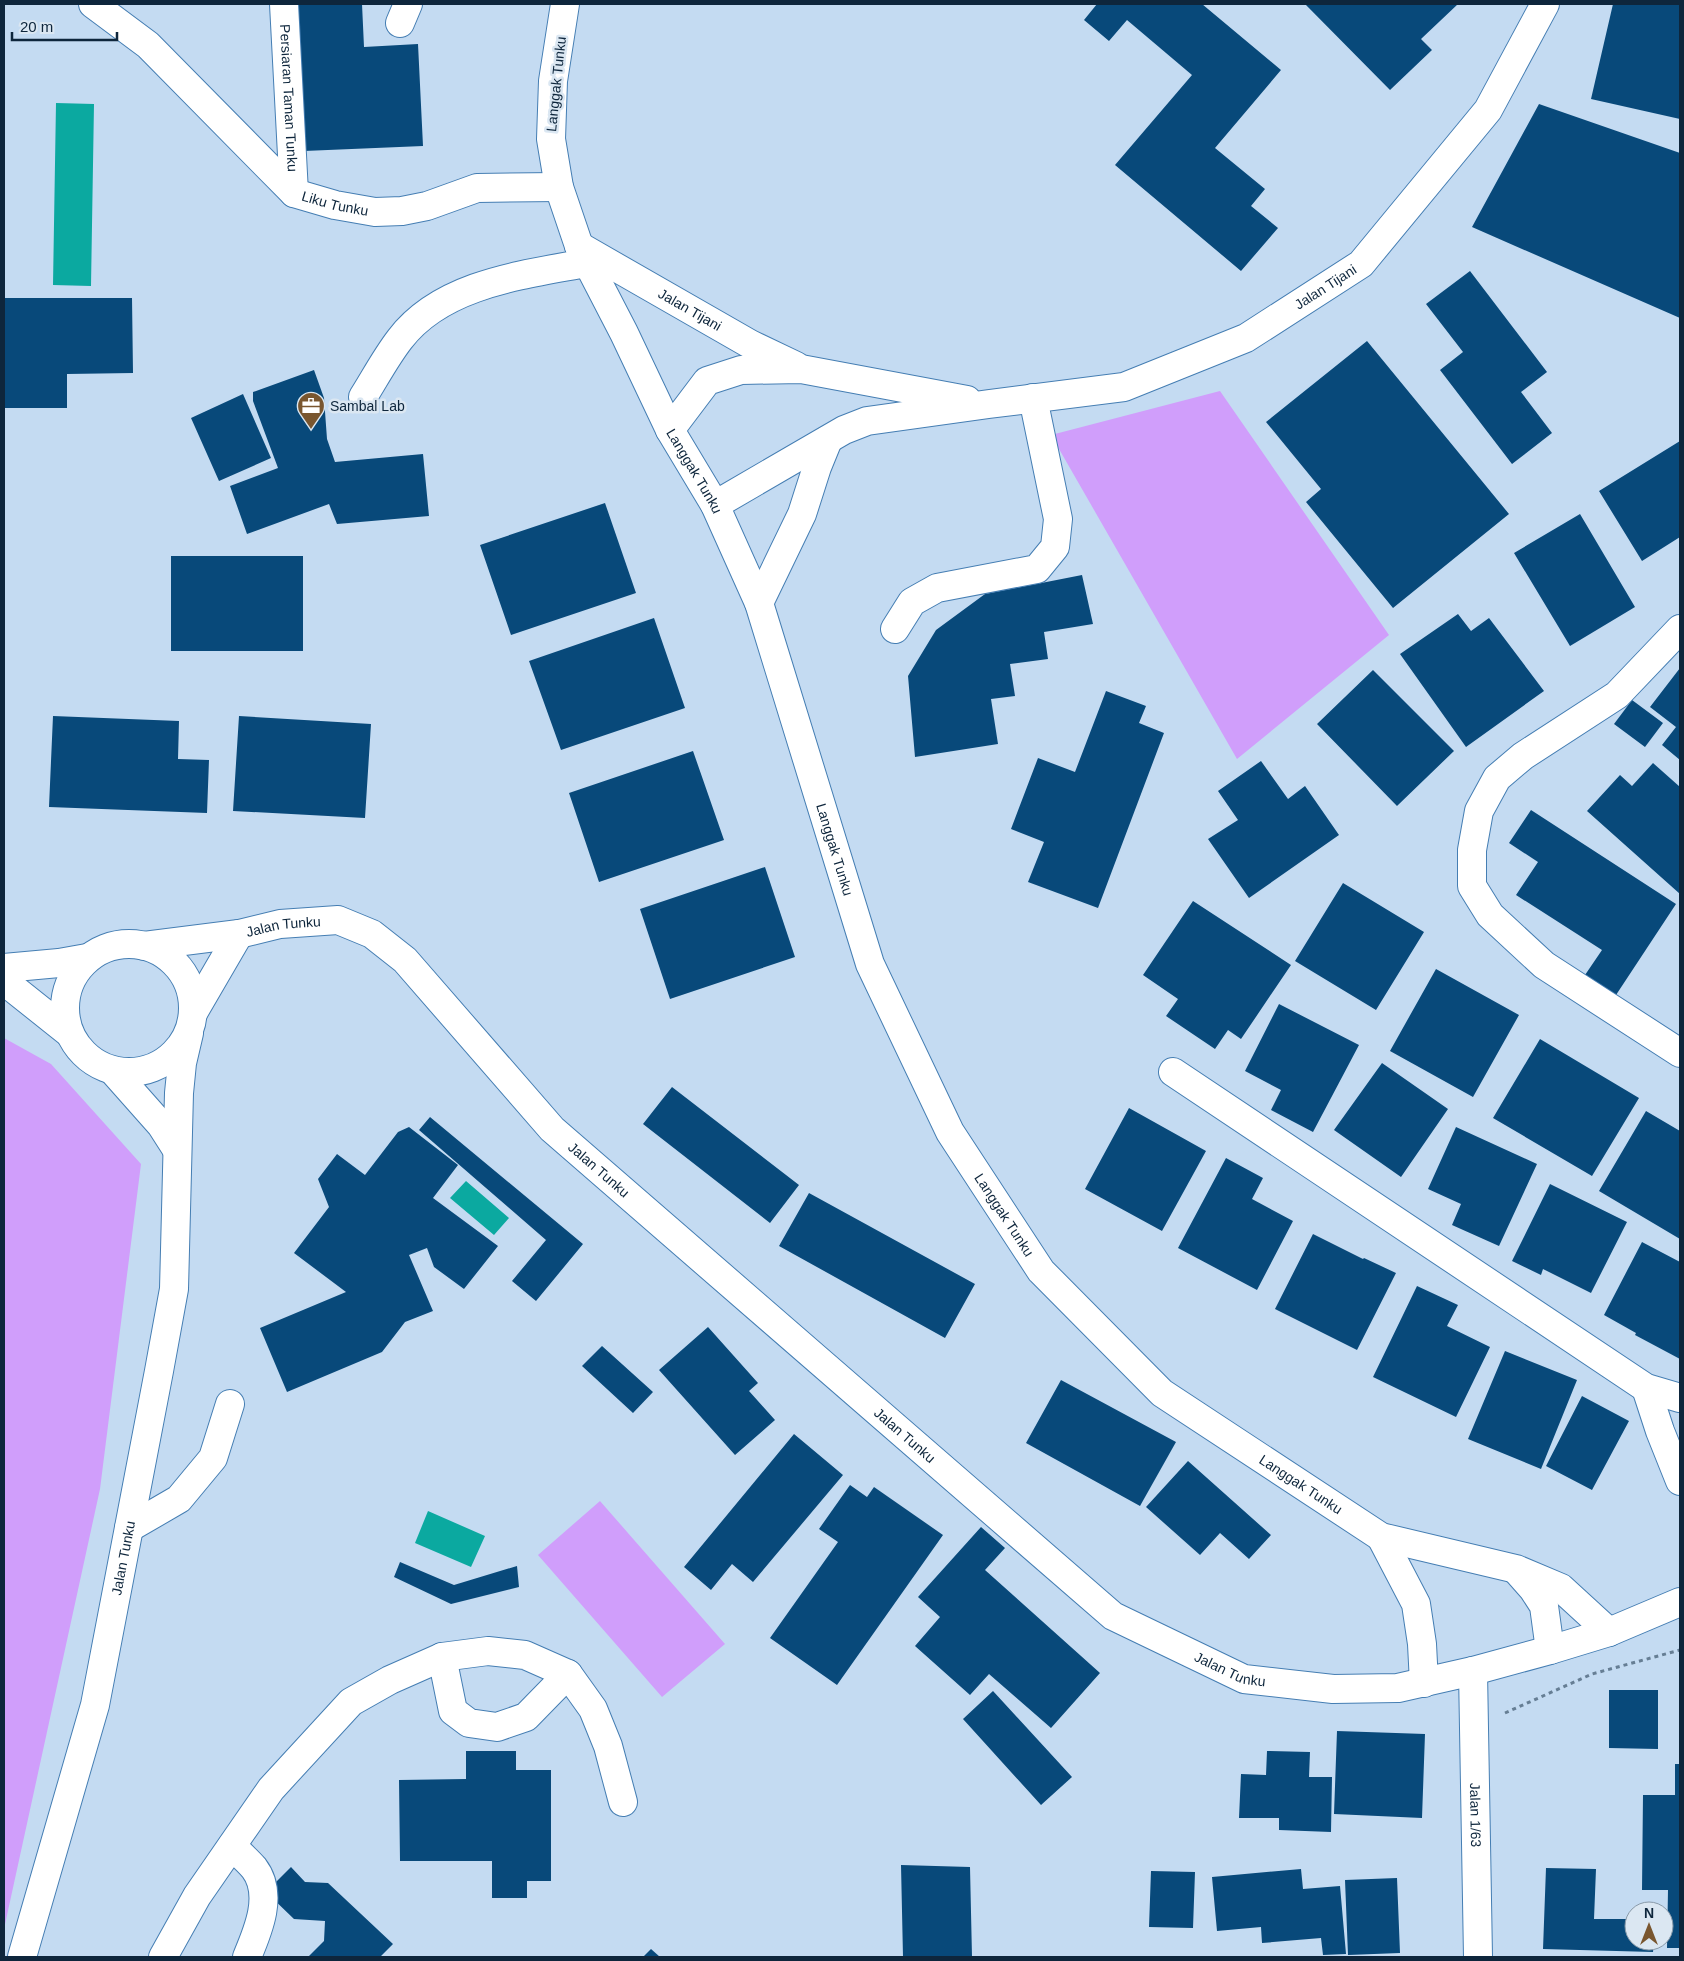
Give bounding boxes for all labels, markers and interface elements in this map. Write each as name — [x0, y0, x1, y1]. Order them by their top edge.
scale bar — [12, 10, 118, 42]
text: 20 m — [20, 18, 53, 35]
street label: Persiaran Taman Tunku — [277, 24, 301, 172]
street label: Langgak Tunku — [543, 36, 569, 132]
street label: Liku Tunku — [300, 188, 370, 219]
street label: Jalan Tijani — [1292, 261, 1359, 313]
street label: Jalan Tijani — [656, 285, 724, 334]
office icon: Sambal Lab — [296, 391, 326, 430]
place label: Sambal Lab — [330, 398, 405, 414]
street label: Langgak Tunku — [663, 426, 726, 516]
street label: Langgak Tunku — [813, 801, 857, 898]
street label: Jalan Tunku — [244, 913, 321, 940]
street label: Jalan Tunku — [565, 1139, 633, 1201]
street label: Langgak Tunku — [971, 1170, 1037, 1259]
street label: Jalan Tunku — [871, 1404, 939, 1466]
street label: Langgak Tunku — [1256, 1451, 1345, 1517]
street label: Jalan Tunku — [108, 1519, 138, 1597]
street label: Jalan Tunku — [1192, 1648, 1266, 1689]
street label: Jalan 1/63 — [1467, 1782, 1484, 1848]
north arrow — [1624, 1901, 1674, 1951]
text: N — [1644, 1905, 1654, 1921]

